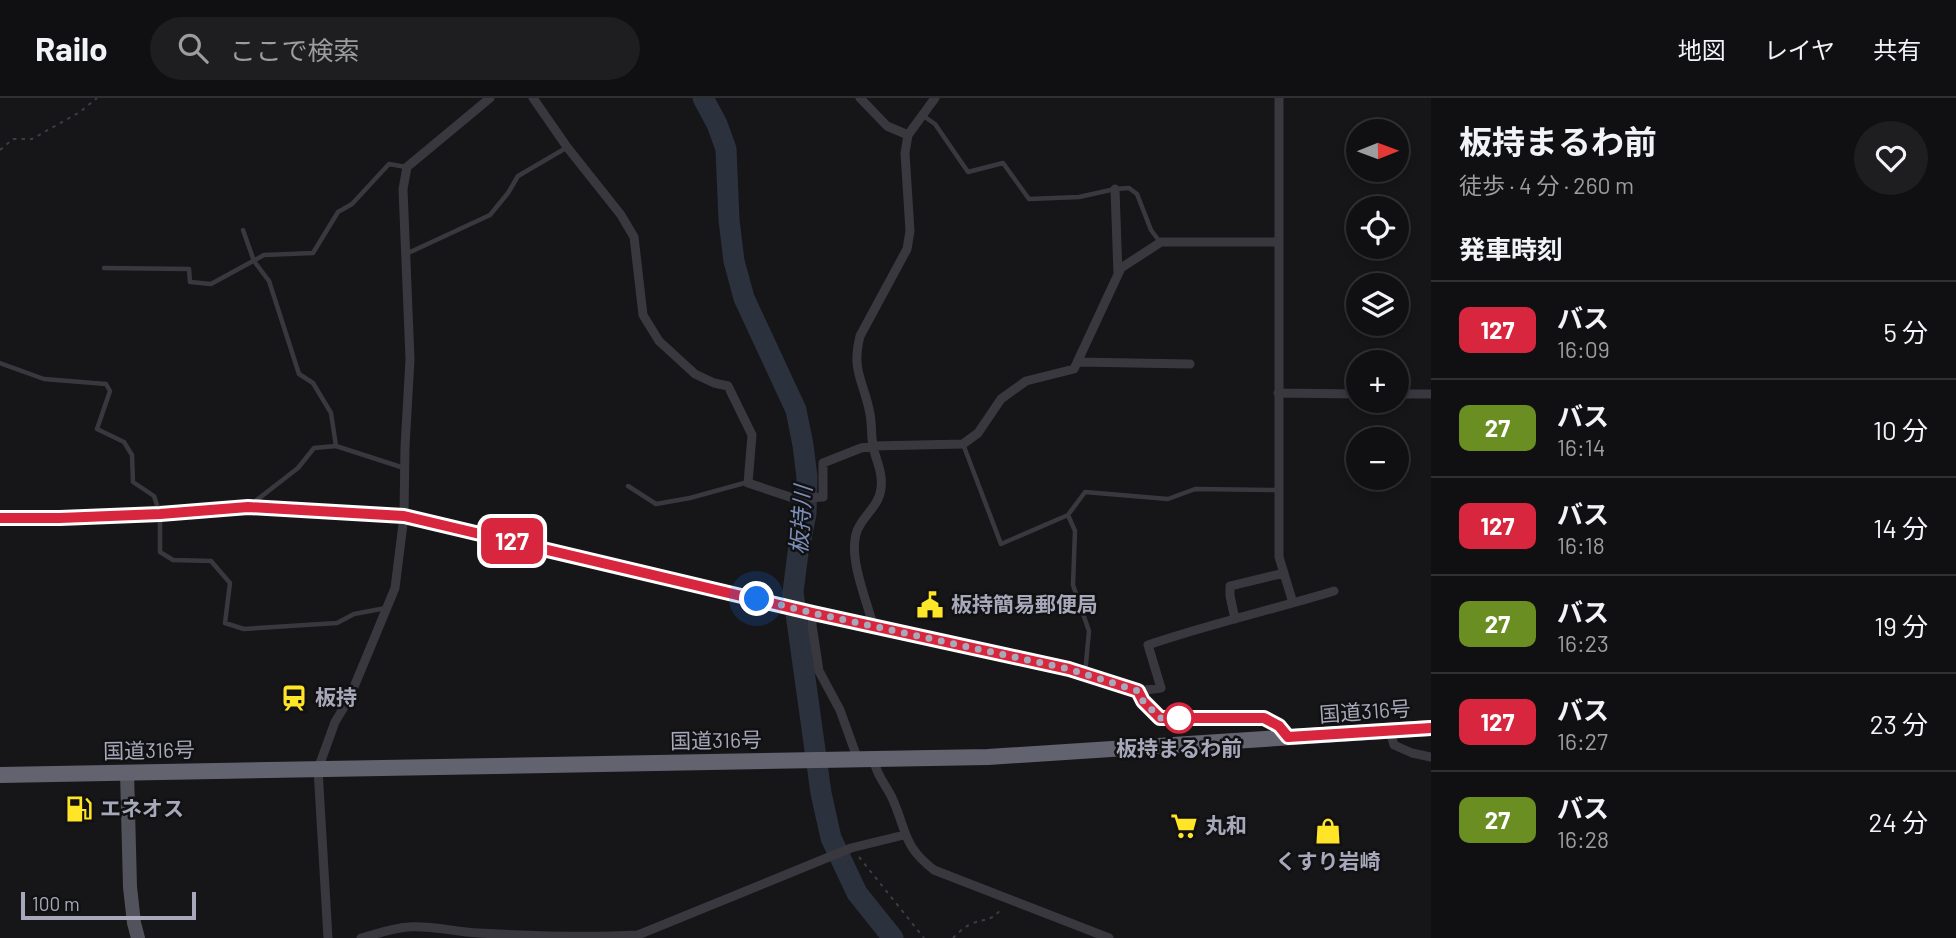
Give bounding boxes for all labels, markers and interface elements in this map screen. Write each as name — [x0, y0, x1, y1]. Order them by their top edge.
search box — [150, 17, 640, 80]
text: Railo — [35, 28, 108, 68]
icon: search — [174, 29, 212, 67]
text: ここで検索 — [230, 34, 360, 65]
text: 地図 — [1678, 35, 1726, 64]
text: レイヤ — [1764, 35, 1835, 64]
text: 共有 — [1873, 35, 1921, 64]
north arrow — [1346, 119, 1409, 182]
map controls — [1346, 119, 1409, 490]
text: 板持まるわ前 — [1459, 121, 1657, 161]
button: heart — [1854, 121, 1928, 195]
text: 徒歩 · 4 分 · 260 m — [1459, 171, 1634, 199]
button: locate — [1346, 196, 1409, 259]
text: 発車時刻 — [1459, 233, 1563, 264]
button: layers — [1346, 273, 1409, 336]
text: バス — [1557, 302, 1609, 333]
text: 127 — [1481, 315, 1514, 344]
text: 5 分 — [1883, 316, 1928, 347]
text: 16:09 — [1557, 335, 1610, 363]
button: + — [1346, 350, 1409, 413]
text: バス — [1557, 400, 1609, 431]
text: 27 — [1485, 413, 1510, 442]
text: 10 分 — [1873, 414, 1928, 445]
button: − — [1346, 427, 1409, 490]
text: 16:14 — [1557, 433, 1605, 461]
water label: 板持川 — [784, 482, 817, 555]
text: バス — [1557, 498, 1609, 529]
text: 127 — [1481, 511, 1514, 540]
text: 14 分 — [1873, 512, 1928, 543]
line badge: 127 — [472, 518, 552, 564]
text: 127 — [495, 526, 529, 555]
text: 16:18 — [1557, 531, 1605, 559]
your location — [739, 581, 774, 616]
public building icon: 板持簡易郵便局 — [915, 590, 945, 620]
place label: 板持簡易郵便局 — [951, 591, 1098, 616]
text: バス — [1557, 596, 1609, 627]
text: 27 — [1485, 609, 1510, 638]
text: 19 分 — [1874, 610, 1928, 641]
text: 16:23 — [1557, 629, 1609, 657]
station icon: 板持 — [279, 683, 309, 713]
place label: 板持 — [315, 684, 357, 709]
text: バス — [1557, 694, 1609, 725]
street label: 国道316号 — [1318, 695, 1412, 726]
marker: 板持まるわ前 — [1164, 703, 1194, 733]
text: 127 — [1481, 707, 1514, 736]
text: 23 分 — [1870, 708, 1928, 739]
street label: 国道316号 — [670, 726, 762, 753]
text: 16:27 — [1557, 727, 1608, 755]
place label: 板持まるわ前 — [1116, 735, 1242, 760]
street label: 国道316号 — [103, 736, 195, 763]
text: バス — [1557, 792, 1609, 823]
fuel station icon: エネオス — [64, 794, 94, 824]
place label: エネオス — [100, 795, 184, 820]
text: 27 — [1485, 805, 1510, 834]
text: 24 分 — [1869, 806, 1928, 837]
supermarket icon: 丸和 — [1169, 811, 1199, 841]
place label: 丸和 — [1205, 812, 1247, 837]
shop icon: くすり岩崎 — [1313, 816, 1343, 846]
text: 16:28 — [1557, 825, 1609, 853]
place label: くすり岩崎 — [1276, 848, 1381, 873]
scale bar — [21, 889, 196, 921]
text: 100 m — [32, 892, 80, 915]

